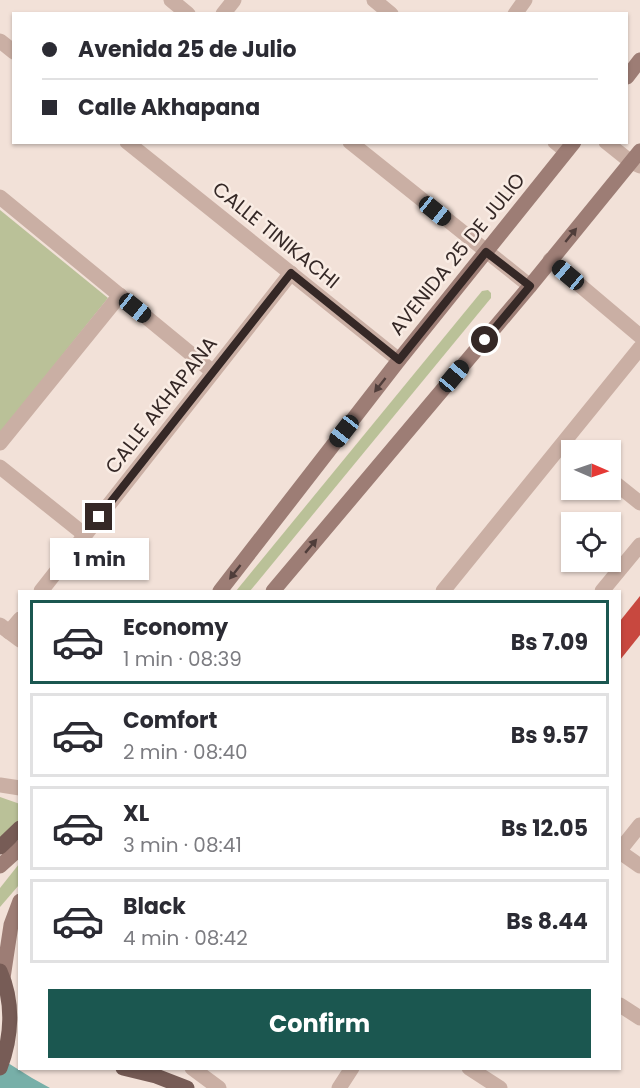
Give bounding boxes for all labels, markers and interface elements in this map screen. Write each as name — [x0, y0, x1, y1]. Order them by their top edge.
text: Avenida 25 de Julio — [78, 34, 297, 65]
text: Calle Akhapana — [78, 92, 260, 123]
street label: AVENIDA 25 DE JULIO — [383, 167, 531, 341]
street label: CALLE TINIKACHI — [206, 175, 346, 295]
car — [415, 193, 455, 229]
one-way arrow — [564, 228, 576, 243]
car — [548, 257, 588, 293]
car — [115, 290, 155, 326]
route start — [471, 326, 498, 353]
street label: CALLE AKHAPANA — [99, 331, 223, 479]
car — [436, 356, 472, 396]
one-way arrow — [373, 377, 386, 393]
car — [326, 411, 362, 451]
north arrow — [561, 440, 621, 500]
map controls — [561, 440, 621, 572]
route end — [85, 503, 112, 530]
button: locate — [561, 512, 621, 572]
callout: 1 min — [50, 538, 148, 580]
one-way arrow — [304, 539, 317, 554]
text: 1 min — [73, 545, 126, 573]
one-way arrow — [229, 565, 241, 580]
text: Economy — [123, 612, 228, 643]
icon: car — [51, 615, 105, 669]
text: Bs 7.09 — [511, 627, 588, 658]
text: 1 min · 08:39 — [123, 645, 242, 673]
text: Comfort — [123, 705, 217, 736]
icon: car — [51, 708, 105, 762]
text: Bs 9.57 — [511, 720, 588, 751]
text: 2 min · 08:40 — [123, 738, 248, 766]
text: XL — [123, 798, 149, 829]
icon: car — [51, 801, 105, 855]
text: Bs 12.05 — [501, 813, 588, 844]
text: 3 min · 08:41 — [123, 831, 242, 859]
text: Black — [123, 891, 186, 922]
icon: car — [51, 894, 105, 948]
text: Bs 8.44 — [506, 906, 588, 937]
text: 4 min · 08:42 — [123, 924, 248, 952]
button: Confirm — [48, 989, 591, 1058]

